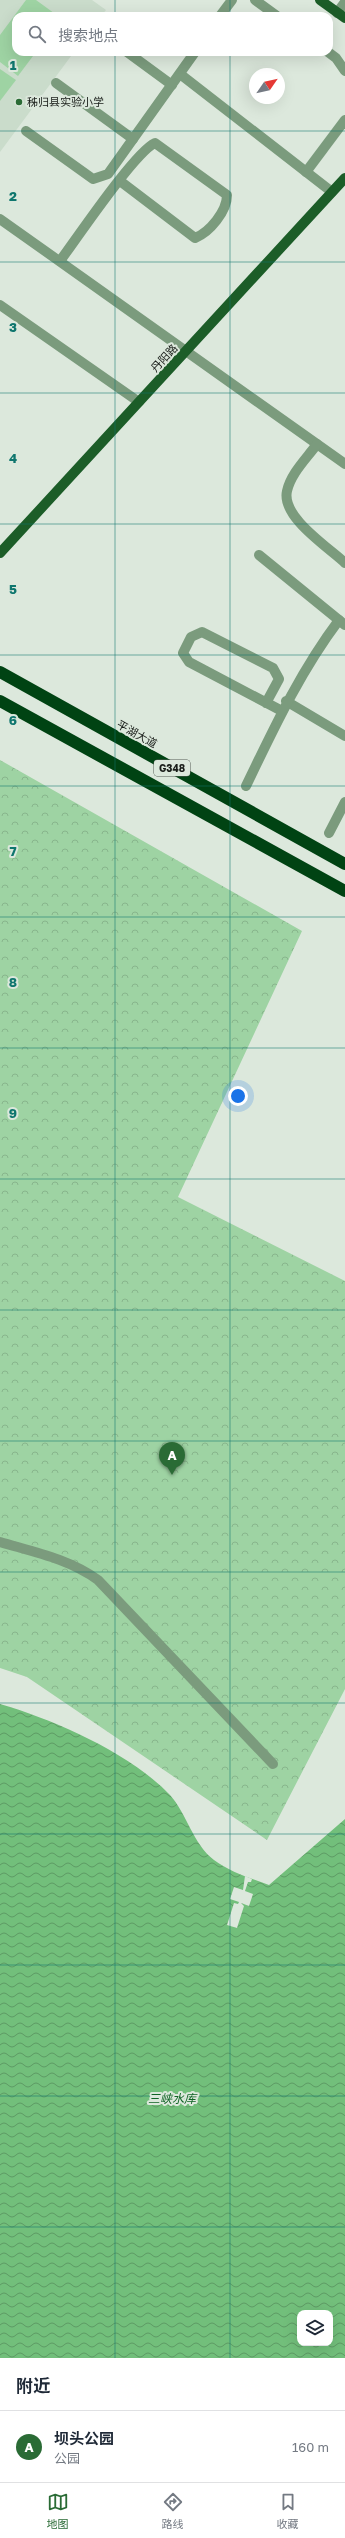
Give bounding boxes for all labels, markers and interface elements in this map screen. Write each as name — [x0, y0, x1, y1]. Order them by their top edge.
search box — [12, 12, 333, 56]
icon: search — [26, 23, 48, 45]
text: 搜索地点 — [58, 26, 118, 44]
text: 1 — [10, 57, 17, 73]
north arrow — [249, 68, 285, 104]
place label: 秭归县实验小学 — [27, 95, 104, 108]
marker: 秭归县实验小学 — [14, 97, 24, 107]
text: 2 — [9, 188, 17, 204]
text: 3 — [9, 319, 17, 335]
street label: 丹阳路 — [148, 341, 180, 374]
text: 4 — [9, 450, 17, 466]
text: 5 — [9, 581, 17, 597]
text: 6 — [9, 712, 17, 728]
street label: 平湖大道 — [115, 717, 160, 750]
road number: G348 — [154, 760, 190, 776]
text: 7 — [9, 843, 17, 859]
text: 8 — [9, 974, 17, 990]
your location — [228, 1086, 248, 1106]
text: 9 — [9, 1105, 17, 1121]
pin: A — [159, 1442, 185, 1475]
water label: 三峡水库 — [148, 2091, 198, 2106]
map controls — [297, 2310, 333, 2346]
button: layers — [297, 2310, 333, 2346]
text: 附近 — [16, 2375, 50, 2396]
text: 坝头公园 — [54, 2429, 114, 2447]
text: A — [24, 2439, 34, 2455]
text: 160 m — [292, 2439, 329, 2455]
text: 公园 — [54, 2450, 80, 2466]
tab: 地图 — [47, 2491, 69, 2531]
tab: 路线 — [162, 2491, 184, 2531]
tab: 收藏 — [277, 2491, 299, 2531]

